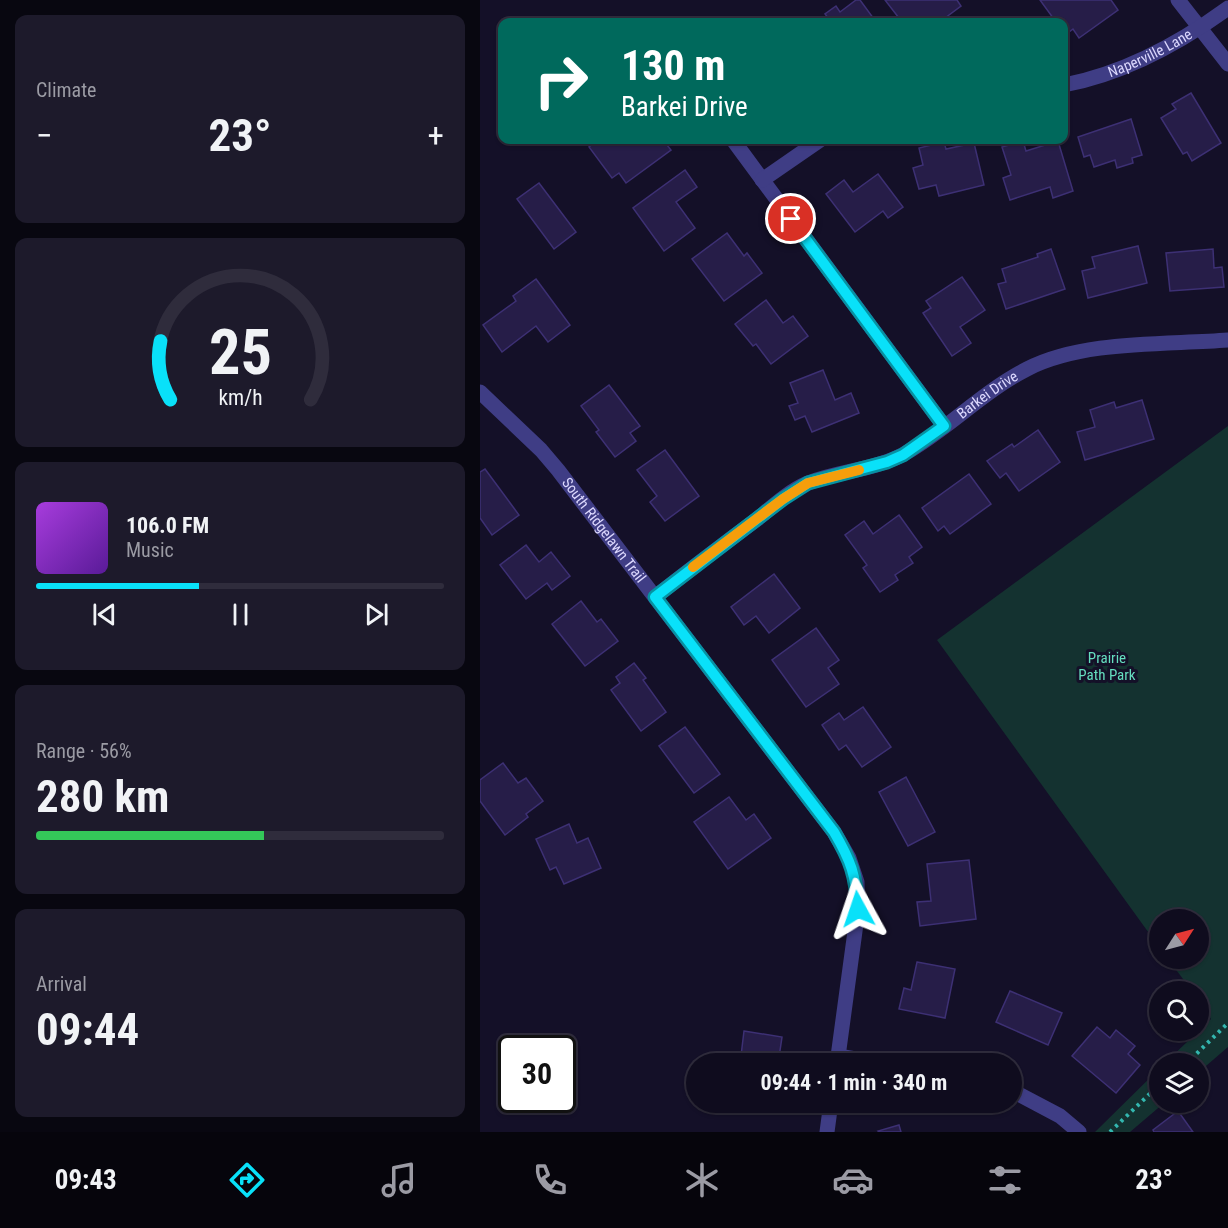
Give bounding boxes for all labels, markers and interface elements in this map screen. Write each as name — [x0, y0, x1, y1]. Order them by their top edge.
street label: Naperville Lane — [1105, 25, 1195, 81]
text: 130 m — [621, 41, 726, 90]
icon: right — [522, 42, 600, 120]
text: Climate — [36, 78, 96, 102]
text: Barkei Drive — [621, 91, 748, 123]
text: 23° — [209, 109, 272, 162]
text: − — [36, 116, 53, 155]
text: + — [428, 116, 444, 155]
pin — [765, 193, 816, 244]
icon: arrive — [774, 202, 807, 235]
text: 25 — [208, 316, 272, 389]
street label: Barkei Drive — [954, 367, 1021, 423]
text: km/h — [218, 385, 262, 410]
street label: South Ridgelawn Trail — [558, 474, 650, 586]
text: 106.0 FM — [126, 513, 209, 538]
text: Music — [126, 538, 174, 562]
icon: previous — [88, 598, 121, 631]
icon: pause — [224, 598, 257, 631]
icon: next — [360, 598, 393, 631]
park label: Prairie Path Park — [1078, 649, 1136, 684]
text: Range · 56% — [36, 739, 132, 763]
text: 280 km — [36, 770, 169, 823]
position arrow — [826, 877, 890, 941]
north arrow — [1149, 909, 1209, 969]
map controls — [1149, 909, 1209, 1113]
text: Arrival — [36, 972, 87, 996]
button: search — [1149, 981, 1209, 1041]
text: 09:44 — [36, 1003, 139, 1056]
speed limit sign: 30 — [498, 1035, 576, 1113]
button: layers — [1149, 1053, 1209, 1113]
text: 09:44 · 1 min · 340 m — [761, 1070, 947, 1095]
icon: directions — [226, 1159, 268, 1201]
icon: music — [378, 1159, 420, 1201]
icon: phone — [529, 1159, 571, 1201]
icon: climate — [681, 1159, 723, 1201]
icon: car — [832, 1159, 874, 1201]
icon: filters — [984, 1159, 1026, 1201]
text: 09:43 — [55, 1164, 117, 1196]
text: 23° — [1135, 1164, 1173, 1196]

